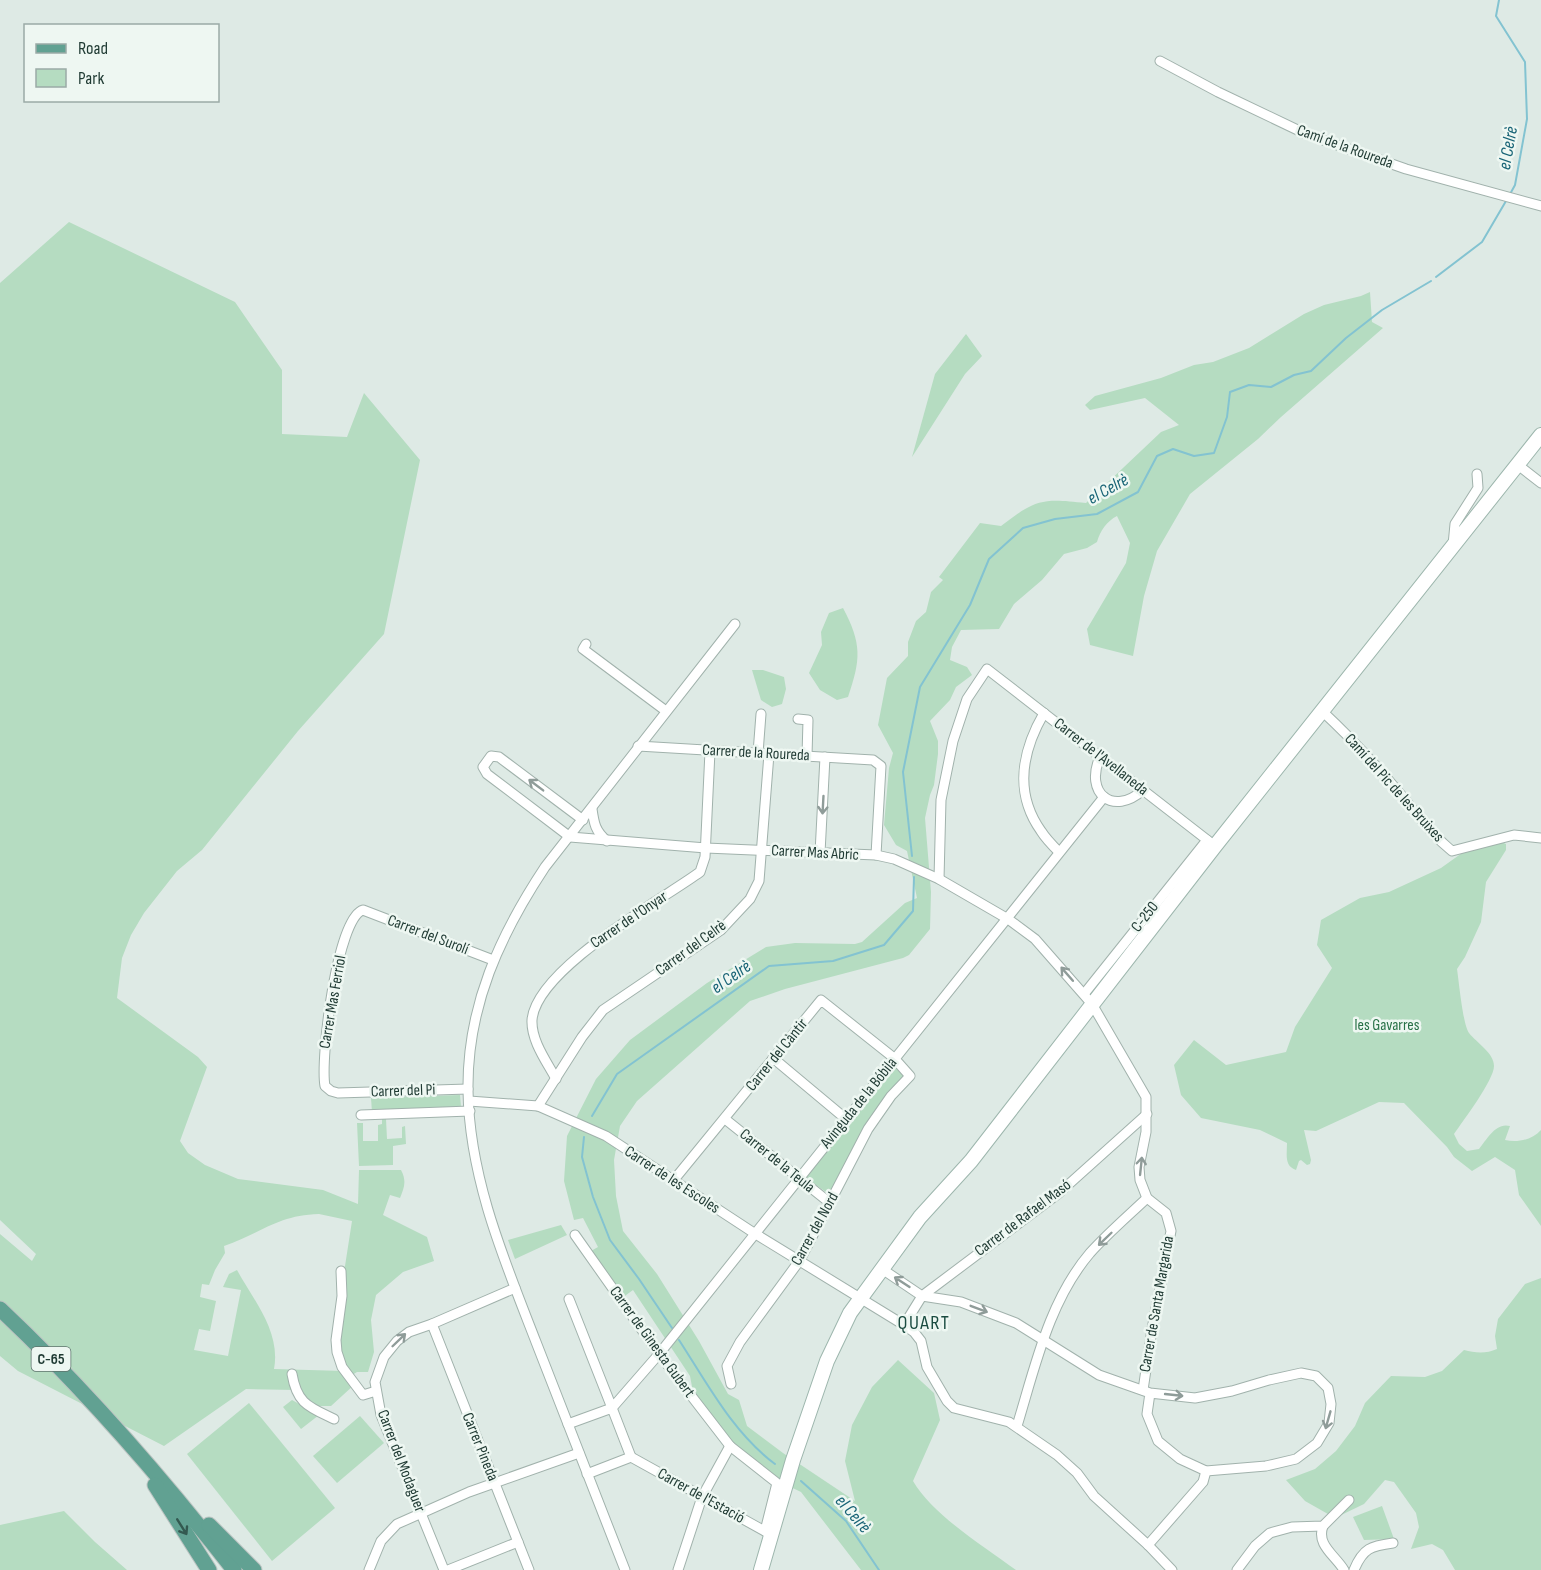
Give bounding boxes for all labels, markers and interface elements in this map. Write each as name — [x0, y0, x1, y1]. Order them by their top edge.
legend — [24, 24, 219, 102]
text: Road — [78, 38, 108, 59]
text: Park — [78, 68, 104, 89]
street label: Camí de la Roureda — [1294, 121, 1396, 173]
water label: el Celrè — [1494, 125, 1522, 171]
water label: el Celrè — [1084, 469, 1132, 509]
street label: Carrer de l'Avellaneda — [1050, 714, 1152, 800]
street label: Camí del Pic de les Bruixes — [1340, 730, 1448, 846]
street label: Carrer de la Roureda — [702, 741, 810, 765]
one-way arrow — [528, 778, 544, 791]
one-way arrow — [817, 795, 828, 815]
street label: Carrer Mas Abric — [771, 841, 859, 865]
street label: Carrer de l'Onyar — [587, 887, 671, 953]
street label: C-250 — [1127, 898, 1163, 936]
street label: Carrer del Surolí — [385, 911, 471, 959]
street label: Carrer del Celrè — [652, 916, 730, 980]
street label: Carrer Mas Ferriol — [315, 954, 351, 1050]
water label: el Celrè — [707, 956, 755, 998]
one-way arrow — [1060, 967, 1074, 982]
street label: Carrer del Càntir — [742, 1015, 812, 1095]
park label: les Gavarres — [1355, 1016, 1420, 1035]
street label: Avinguda de la Bóbila — [816, 1054, 901, 1153]
street label: Carrer del Pi — [370, 1080, 436, 1102]
street label: Carrer de la Teula — [736, 1125, 818, 1197]
street label: Carrer de les Escoles — [621, 1142, 723, 1218]
one-way arrow — [1136, 1156, 1147, 1176]
street label: Carrer de Rafael Masó — [971, 1176, 1075, 1260]
street label: Carrer del Nord — [787, 1189, 843, 1269]
one-way arrow — [1097, 1232, 1112, 1247]
street label: Carrer de Santa Margarida — [1136, 1234, 1178, 1374]
one-way arrow — [894, 1276, 911, 1288]
street label: Carrer de Ginesta Gubert — [605, 1283, 699, 1401]
one-way arrow — [969, 1304, 988, 1315]
district label: QUART — [898, 1311, 950, 1335]
one-way arrow — [392, 1333, 407, 1348]
road number: C-65 — [32, 1347, 70, 1371]
one-way arrow — [1164, 1390, 1184, 1401]
street label: Carrer del Modaguer — [373, 1407, 429, 1515]
street label: Carrer Pineda — [458, 1410, 502, 1484]
one-way arrow — [1322, 1410, 1333, 1429]
street label: Carrer de l'Estació — [654, 1464, 748, 1528]
water label: el Celrè — [831, 1491, 875, 1537]
one-way arrow — [176, 1518, 188, 1535]

